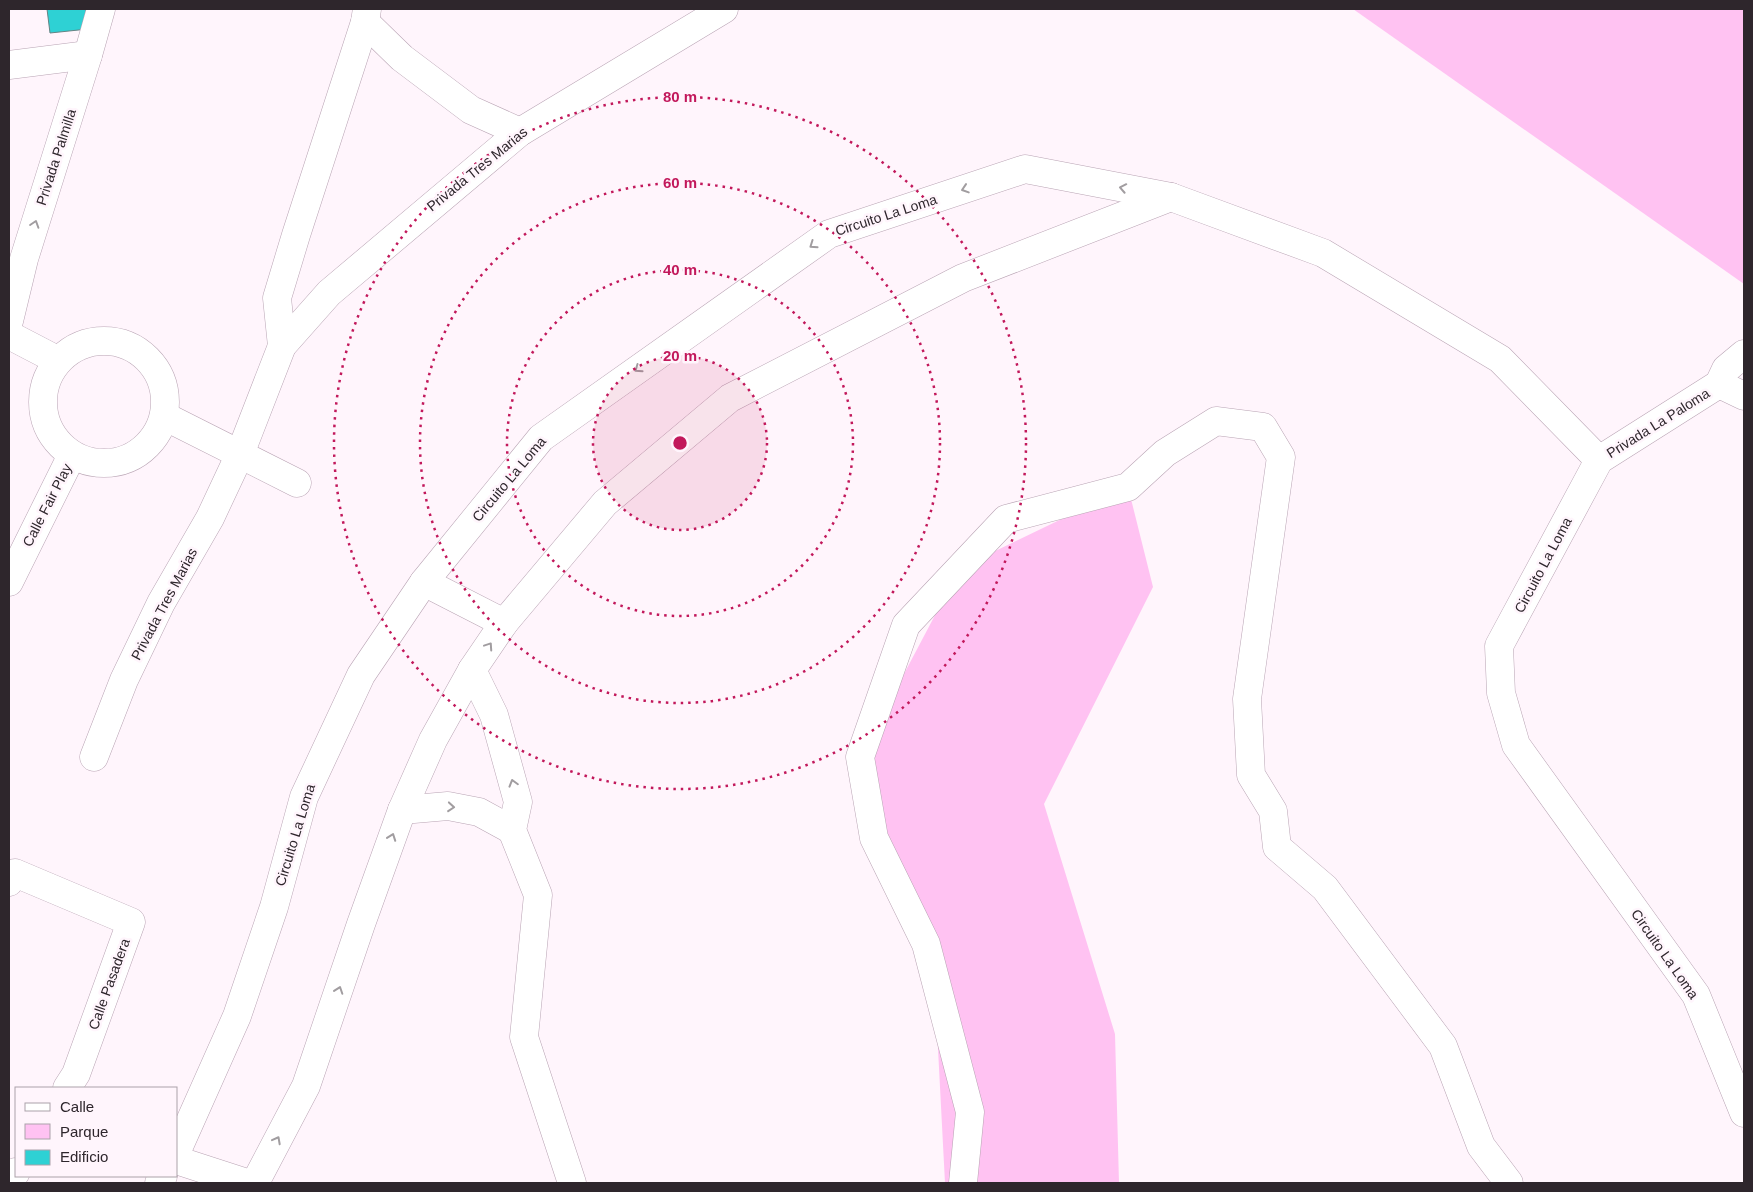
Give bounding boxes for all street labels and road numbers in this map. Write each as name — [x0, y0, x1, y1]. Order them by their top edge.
street label: Privada Palmilla — [33, 107, 79, 207]
street label: Privada Tres Marias — [424, 124, 530, 214]
street label: Circuito La Loma — [833, 191, 939, 239]
street label: Privada La Paloma — [1604, 385, 1713, 461]
street label: Circuito La Loma — [469, 433, 549, 525]
street label: Calle Fair Play — [19, 461, 75, 549]
street label: Circuito La Loma — [1511, 514, 1575, 615]
street label: Privada Tres Marias — [128, 545, 200, 663]
street label: Circuito La Loma — [272, 782, 318, 888]
street label: Circuito La Loma — [1628, 906, 1702, 1002]
street label: Calle Pasadera — [85, 936, 133, 1032]

